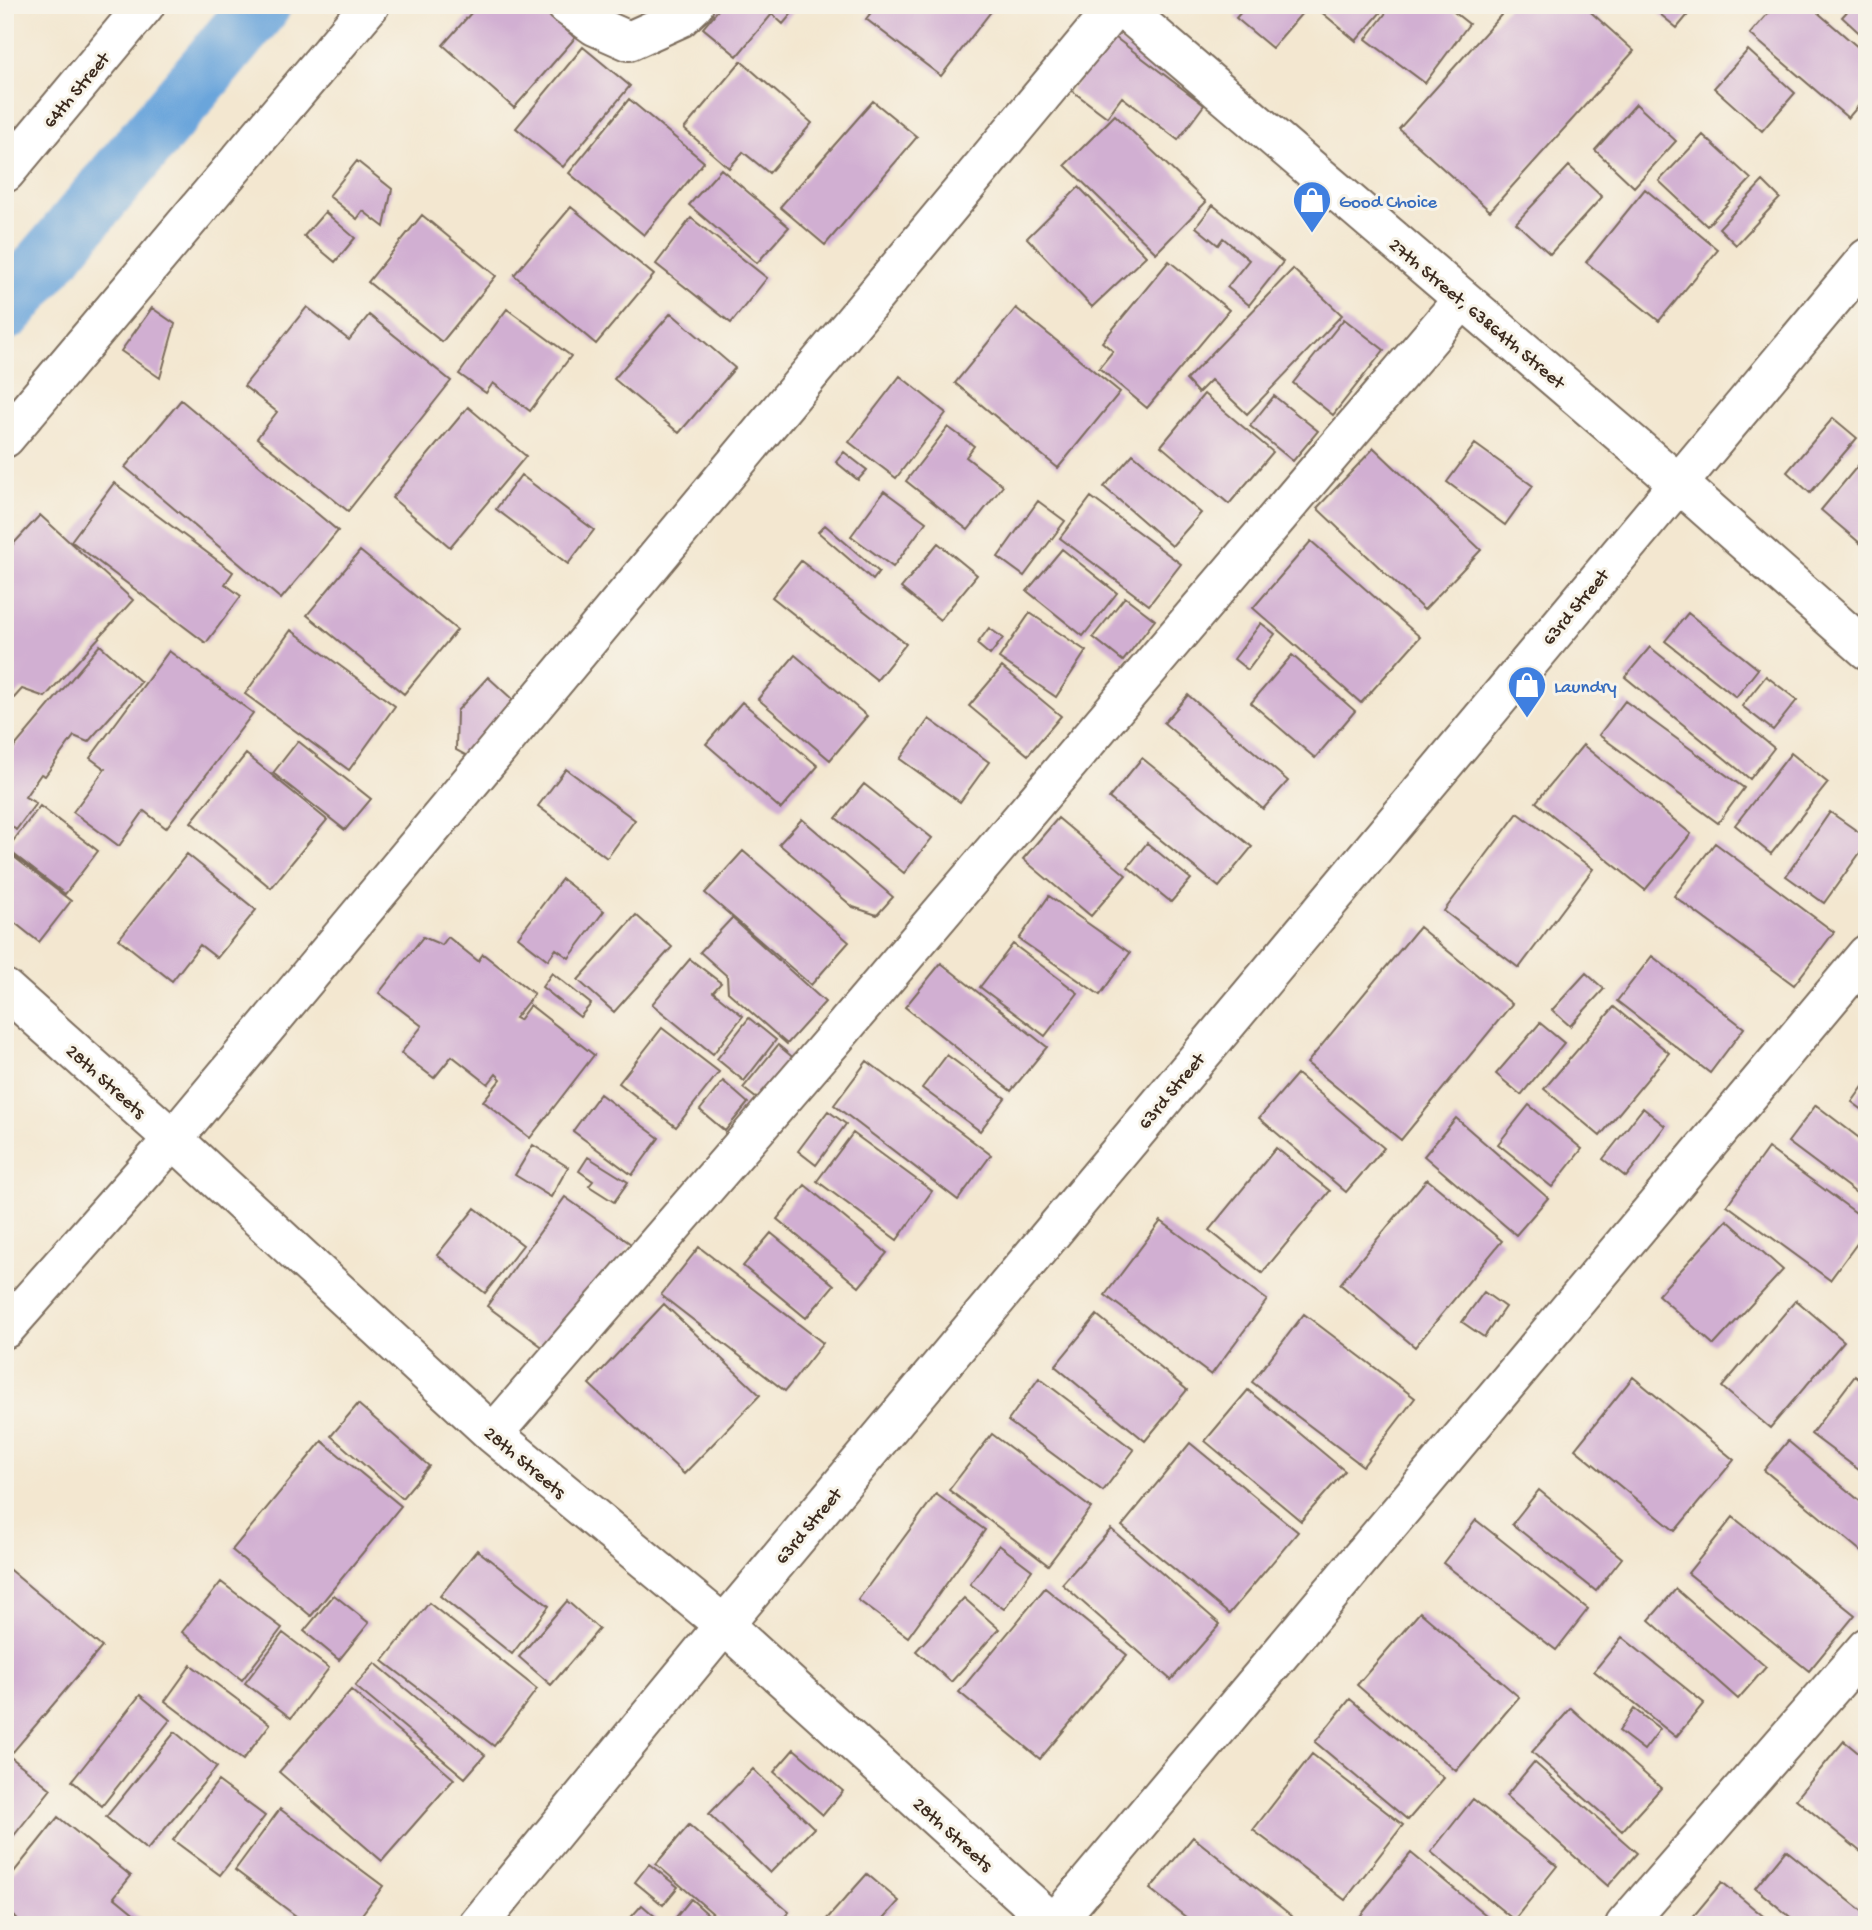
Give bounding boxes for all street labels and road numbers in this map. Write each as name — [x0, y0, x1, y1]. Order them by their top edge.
street label: 64th Street — [39, 47, 117, 134]
street label: 27th Street, 63&64th Street — [1383, 234, 1570, 397]
street label: 63rd Street — [1538, 564, 1617, 651]
street label: 28th Streets — [60, 1041, 150, 1125]
street label: 63rd Street — [1134, 1048, 1213, 1135]
street label: 28th Streets — [478, 1423, 570, 1505]
street label: 63rd Street — [771, 1483, 850, 1570]
street label: 28th Streets — [907, 1794, 997, 1878]

